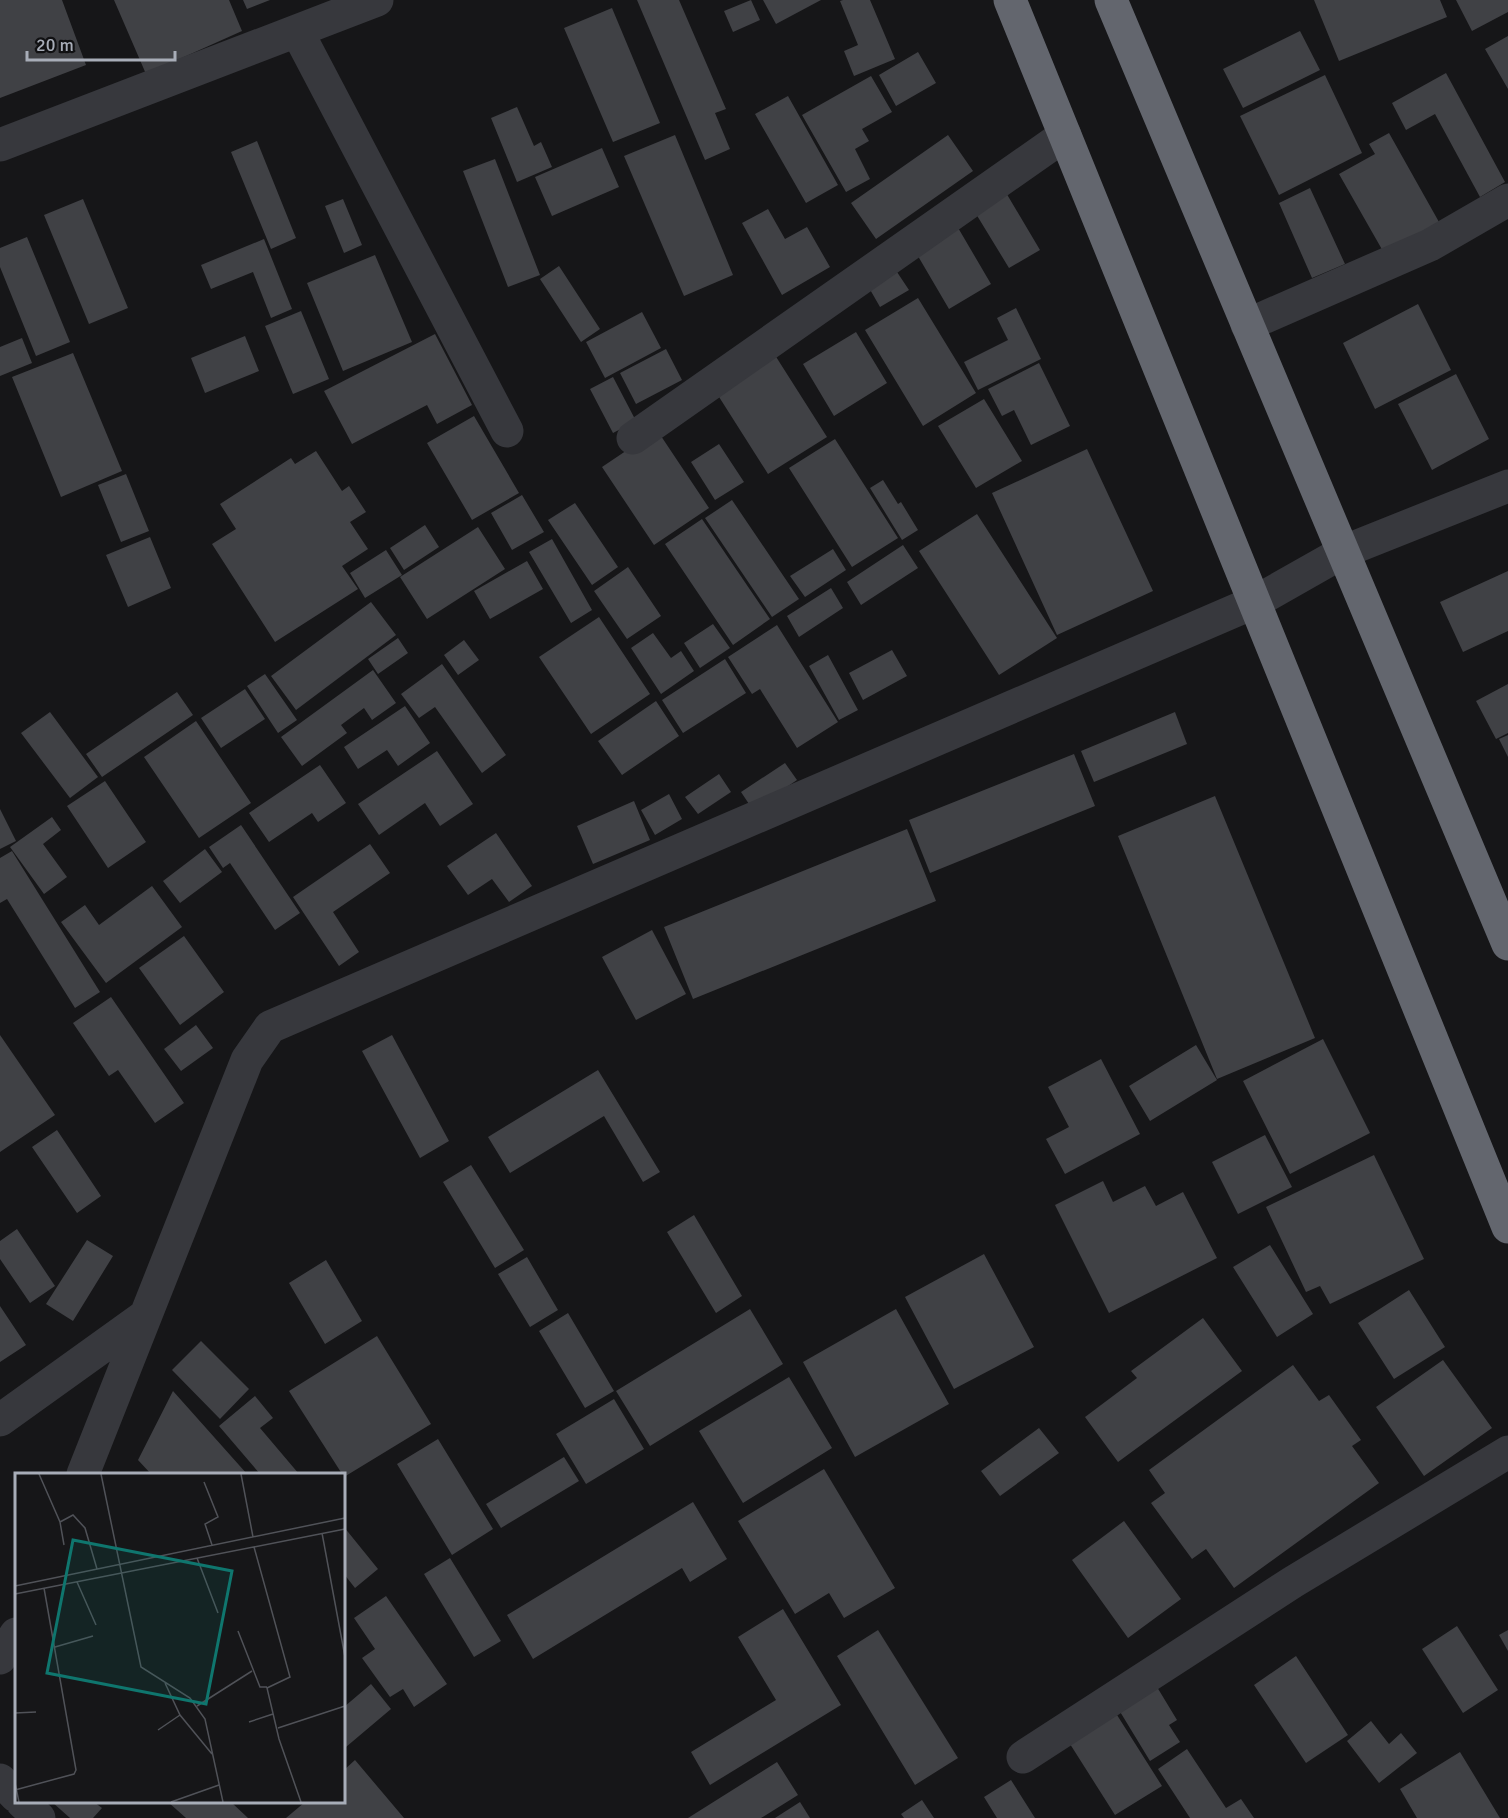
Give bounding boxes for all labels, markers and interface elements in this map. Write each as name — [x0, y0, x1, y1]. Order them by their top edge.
scale bar — [27, 24, 176, 62]
text: 20 m — [36, 34, 74, 56]
inset map — [15, 1473, 345, 1803]

